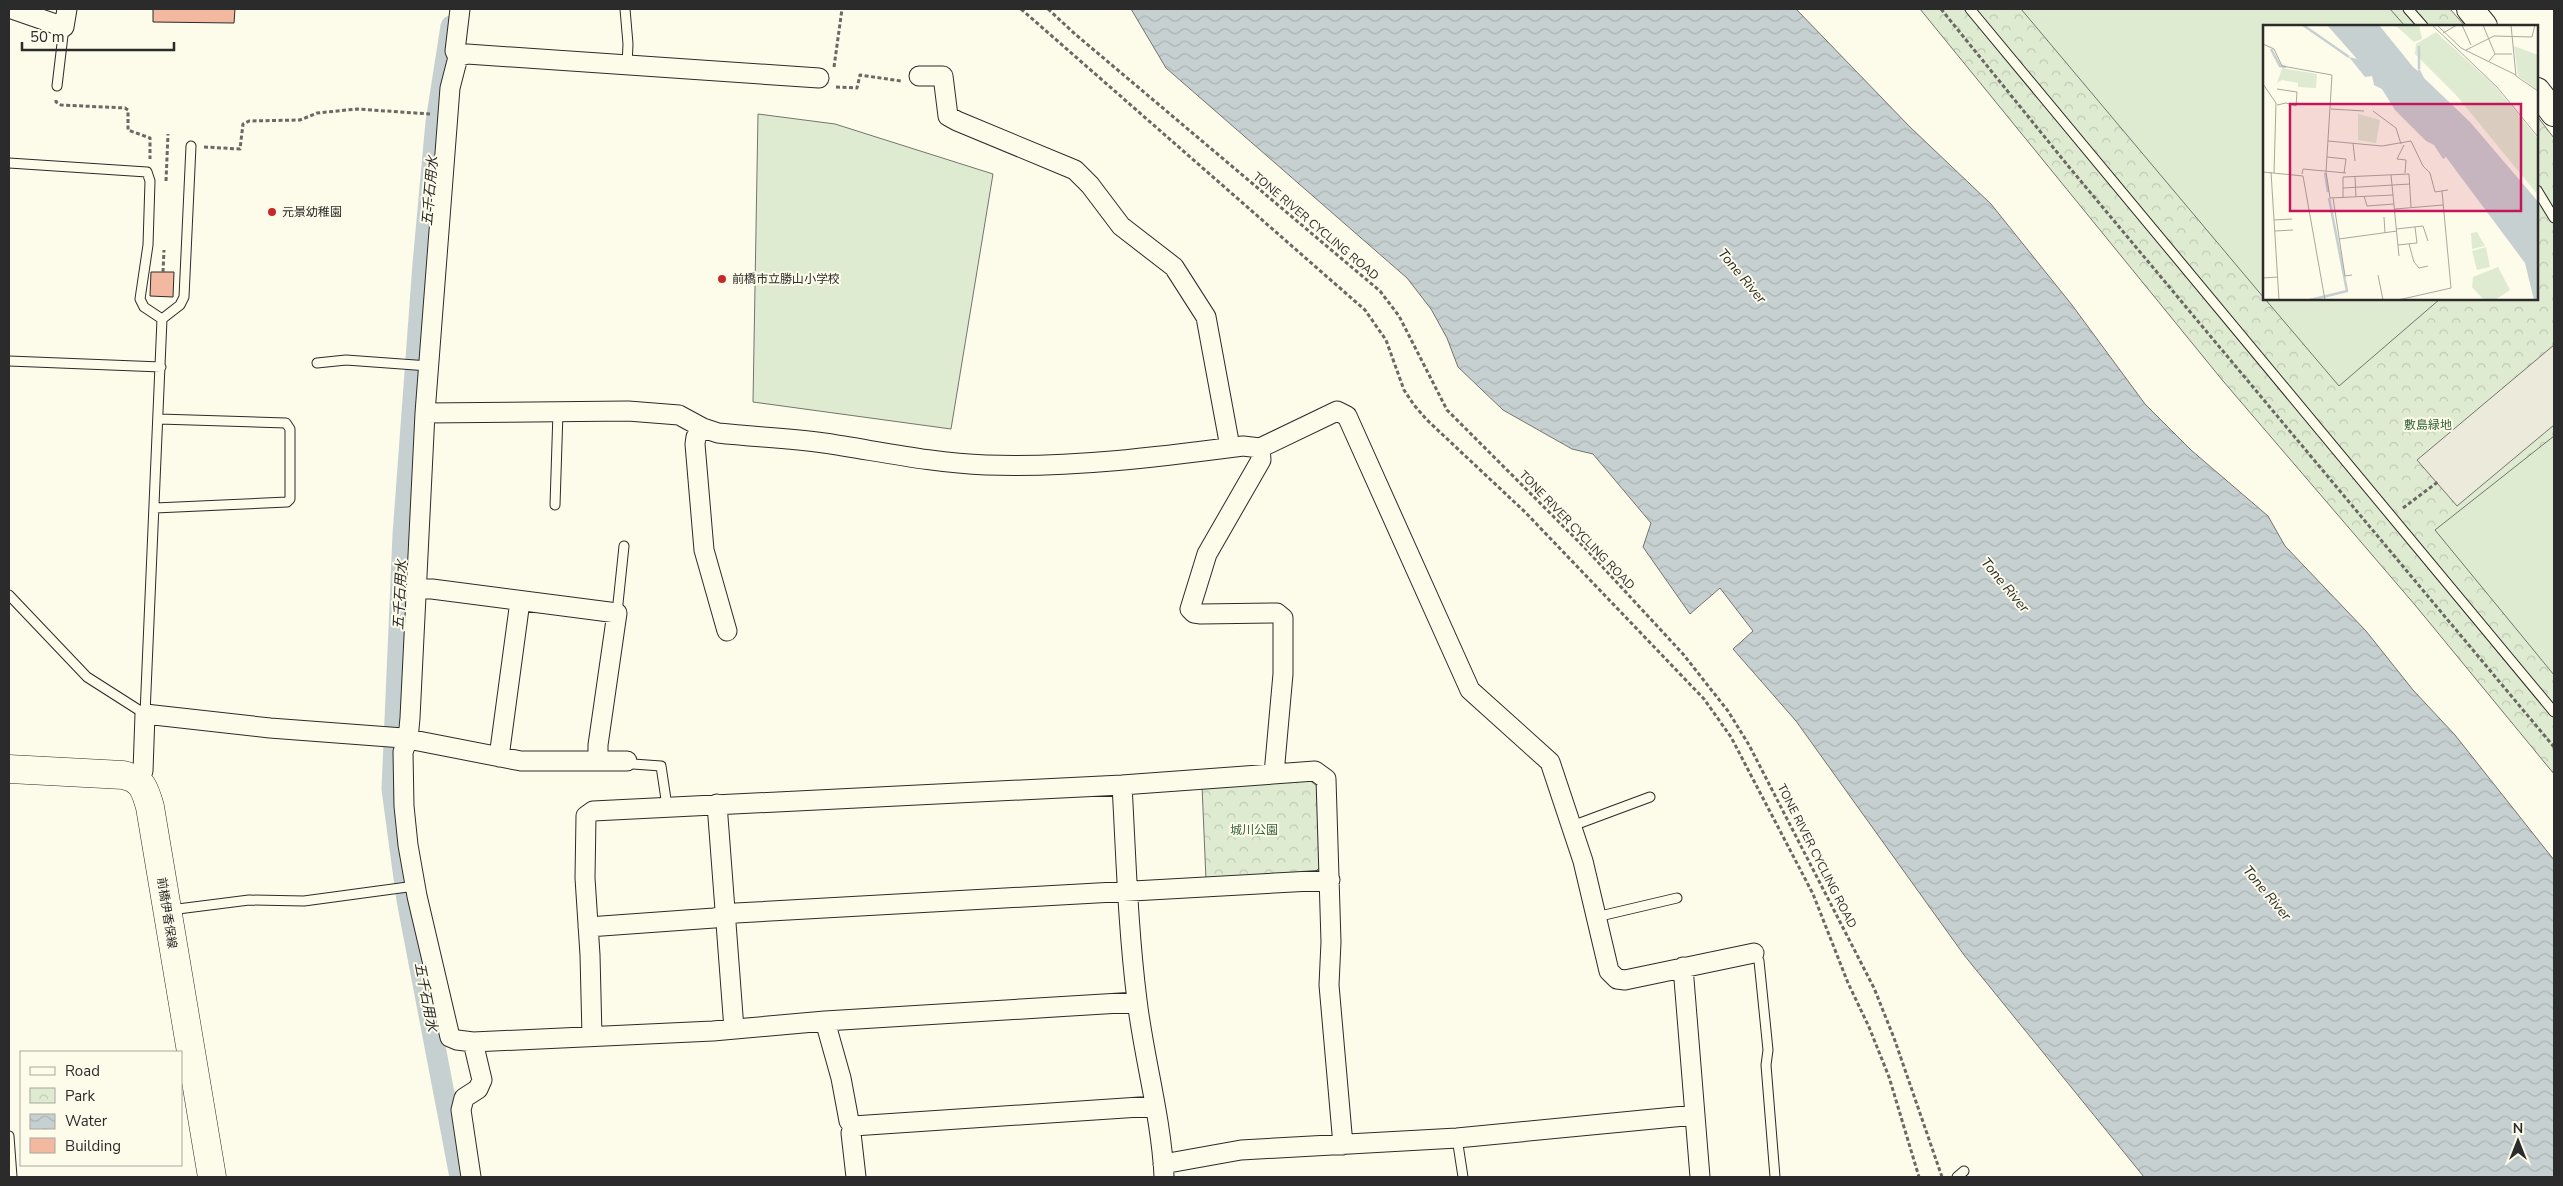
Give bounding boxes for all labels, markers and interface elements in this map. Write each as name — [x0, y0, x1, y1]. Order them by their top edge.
scale bar — [22, 20, 175, 52]
inset map — [2263, 25, 2538, 300]
text: 50 m — [30, 27, 65, 47]
water label: 五千石用水 — [417, 153, 443, 227]
street label: TONE RIVER CYCLING ROAD — [1250, 168, 1382, 284]
place label: 元景幼稚園 — [282, 204, 342, 220]
marker: 元景幼稚園 — [266, 206, 278, 218]
water label: Tone River — [1713, 244, 1771, 308]
place label: 前橋市立勝山小学校 — [732, 271, 840, 287]
marker: 前橋市立勝山小学校 — [716, 273, 728, 285]
park label: 敷島緑地 — [2404, 417, 2452, 433]
street label: TONE RIVER CYCLING ROAD — [1516, 467, 1638, 593]
water label: Tone River — [1976, 553, 2034, 617]
water label: 五千石用水 — [389, 558, 411, 630]
street label: TONE RIVER CYCLING ROAD — [1774, 781, 1860, 931]
park label: 城川公園 — [1230, 822, 1278, 838]
water label: Tone River — [2238, 861, 2296, 925]
street label: 前橋伊香保線 — [153, 876, 181, 950]
water label: 五千石用水 — [410, 961, 442, 1035]
legend — [20, 1051, 182, 1166]
text: Road — [65, 1061, 100, 1081]
text: Park — [65, 1086, 95, 1106]
text: Water — [65, 1111, 108, 1131]
north arrow — [2493, 1116, 2543, 1166]
text: N — [2513, 1119, 2523, 1138]
text: Building — [65, 1136, 121, 1156]

